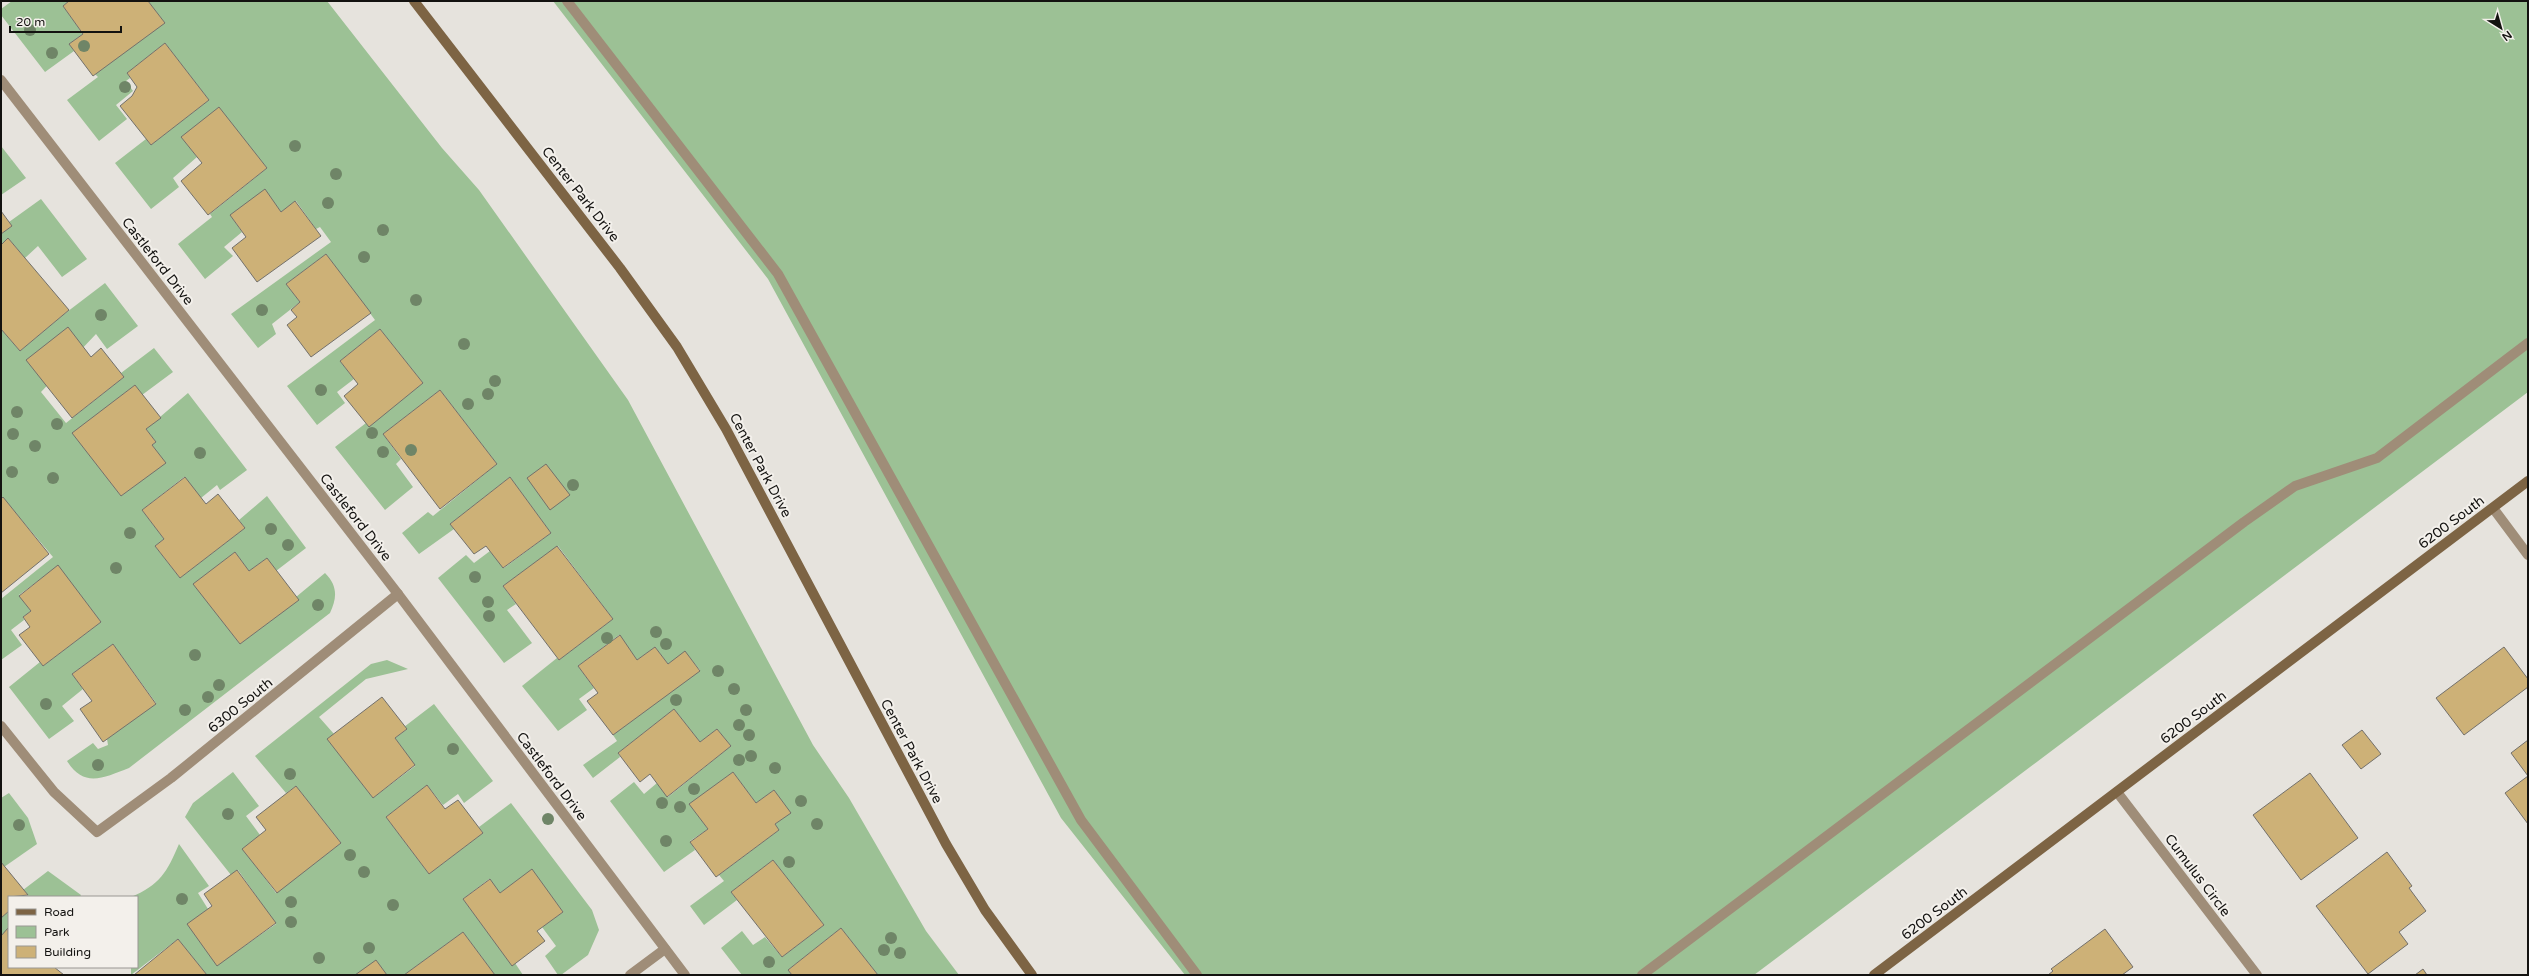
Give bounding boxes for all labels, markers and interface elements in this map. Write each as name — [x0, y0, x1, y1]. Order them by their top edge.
scale bar — [10, 8, 121, 34]
north arrow — [2481, 8, 2521, 48]
text: 20 m — [16, 15, 45, 29]
text: N — [2499, 28, 2514, 43]
street label: Center Park Drive — [538, 143, 623, 245]
street label: Castleford Drive — [118, 214, 197, 309]
street label: Center Park Drive — [726, 410, 795, 520]
street label: Castleford Drive — [316, 470, 395, 565]
street label: 6200 South — [2415, 492, 2488, 553]
street label: 6300 South — [205, 674, 276, 737]
street label: 6200 South — [2157, 687, 2230, 748]
street label: Center Park Drive — [877, 696, 946, 806]
street label: Castleford Drive — [513, 729, 591, 824]
street label: Cumulus Circle — [2161, 831, 2234, 920]
street label: 6200 South — [1898, 883, 1971, 944]
legend — [8, 896, 138, 968]
text: Road — [44, 905, 74, 919]
text: Park — [44, 925, 70, 939]
text: Building — [44, 945, 91, 959]

